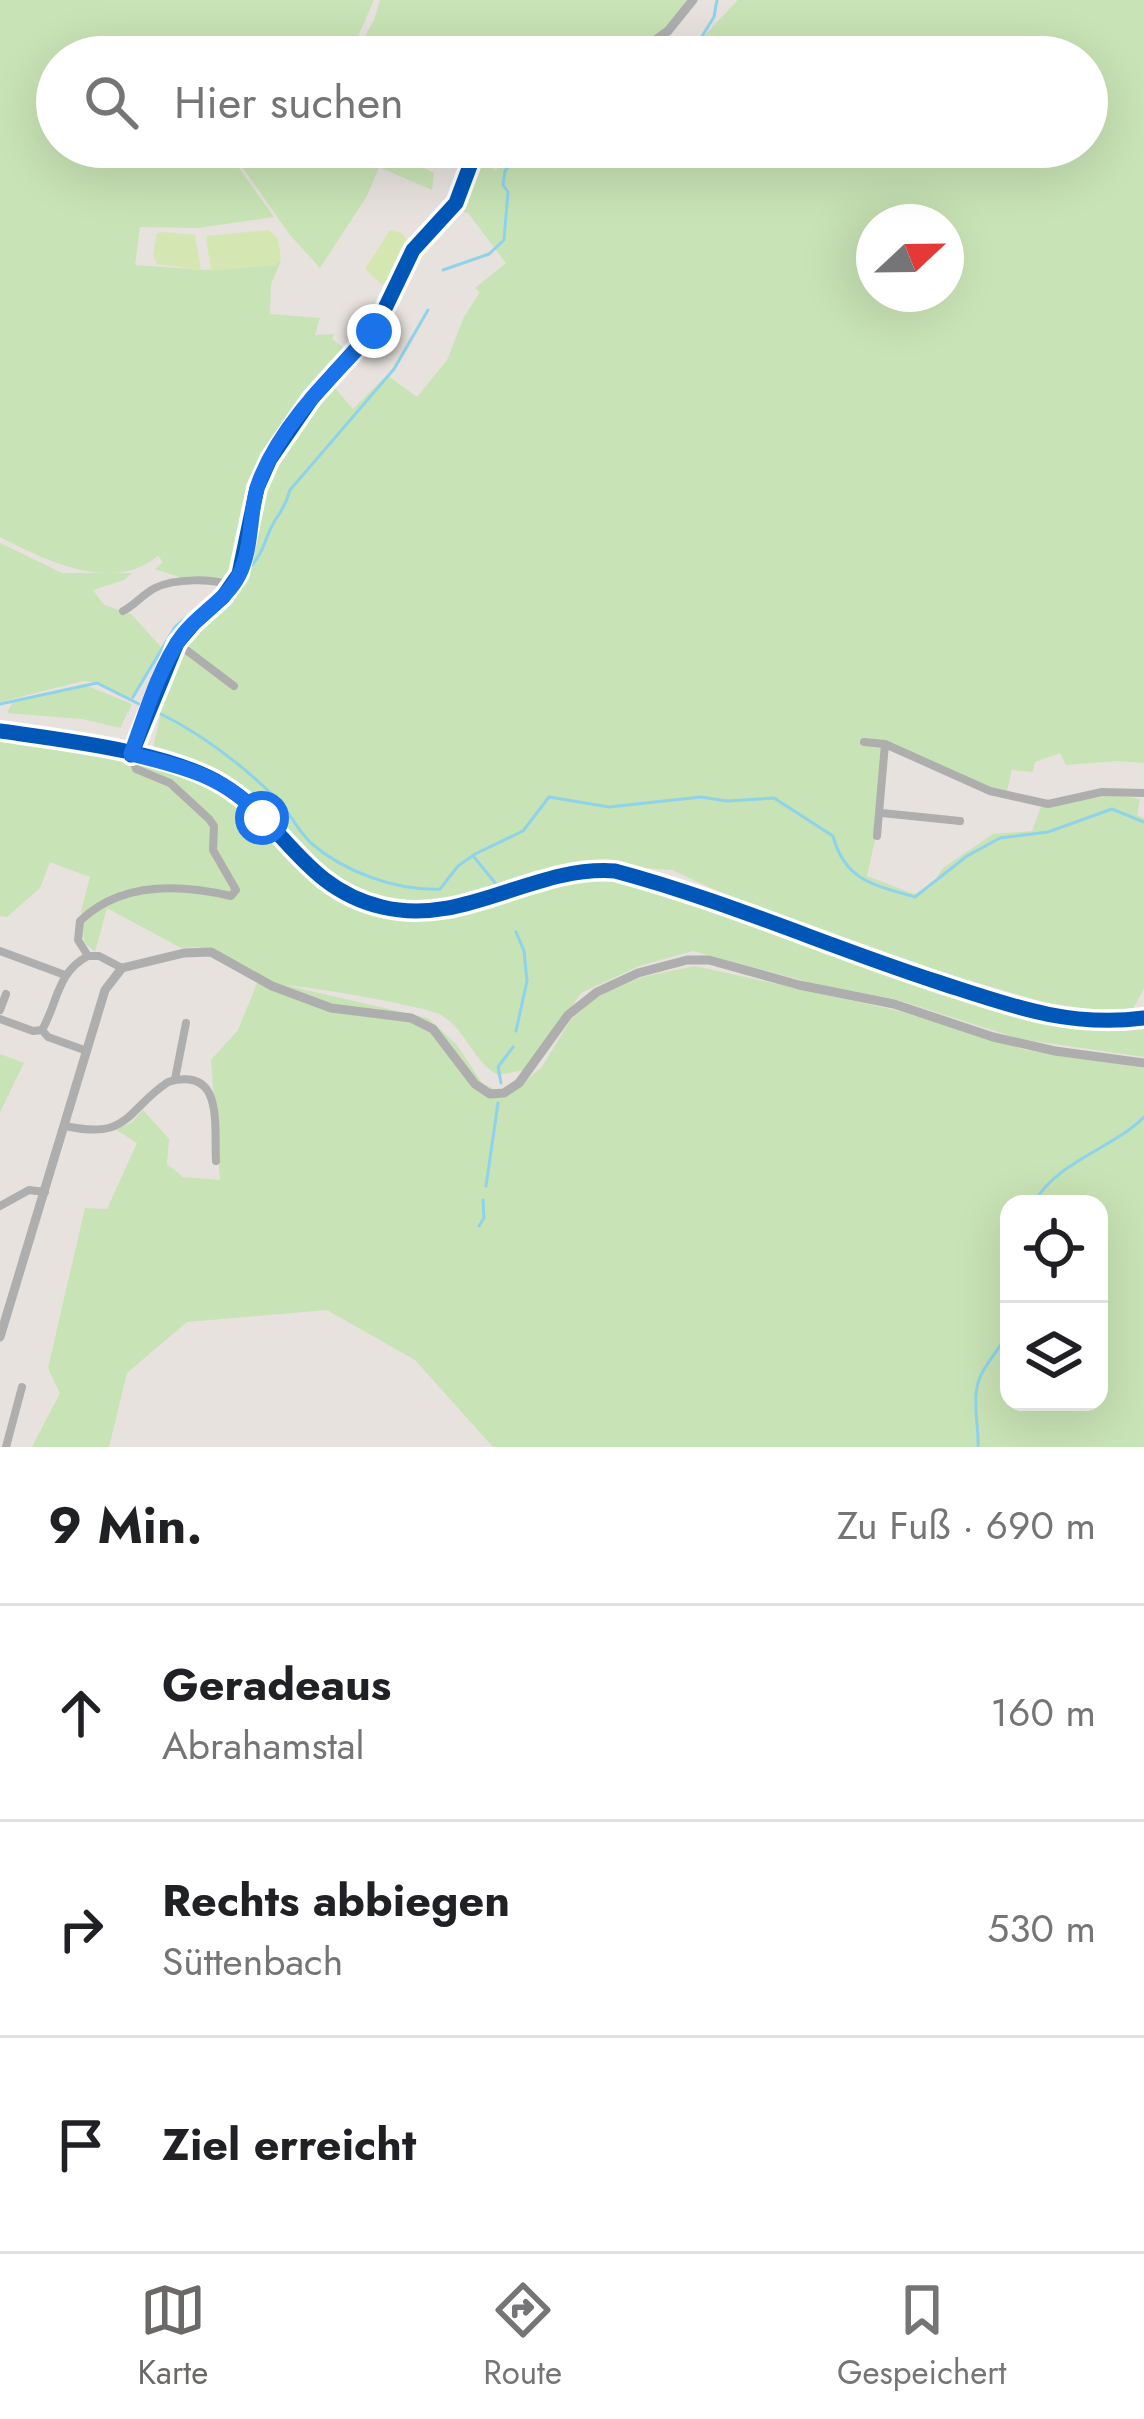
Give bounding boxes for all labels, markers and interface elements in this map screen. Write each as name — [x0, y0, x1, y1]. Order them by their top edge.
search box — [36, 36, 1108, 168]
icon: search — [78, 69, 144, 135]
text: Hier suchen — [174, 70, 404, 135]
north arrow — [856, 204, 964, 312]
route end — [347, 304, 401, 358]
route start — [235, 791, 289, 845]
map controls — [1000, 1195, 1108, 1411]
button: locate — [1000, 1195, 1108, 1303]
button: layers — [1000, 1303, 1108, 1411]
text: 9 Min. — [48, 1488, 203, 1562]
text: Zu Fuß · 690 m — [837, 1497, 1096, 1554]
text: Geradeaus — [162, 1652, 391, 1717]
icon: ahead — [48, 1680, 114, 1746]
text: 160 m — [990, 1684, 1096, 1741]
text: Abrahamstal — [162, 1717, 365, 1774]
text: Rechts abbiegen — [162, 1868, 510, 1933]
icon: right — [48, 1896, 114, 1962]
text: 530 m — [987, 1900, 1096, 1957]
text: Süttenbach — [162, 1933, 343, 1990]
icon: arrive — [48, 2112, 114, 2178]
text: Ziel erreicht — [162, 2112, 416, 2177]
tab: Karte — [137, 2277, 208, 2396]
tab: Route — [483, 2277, 562, 2396]
tab: Gespeichert — [837, 2277, 1006, 2396]

